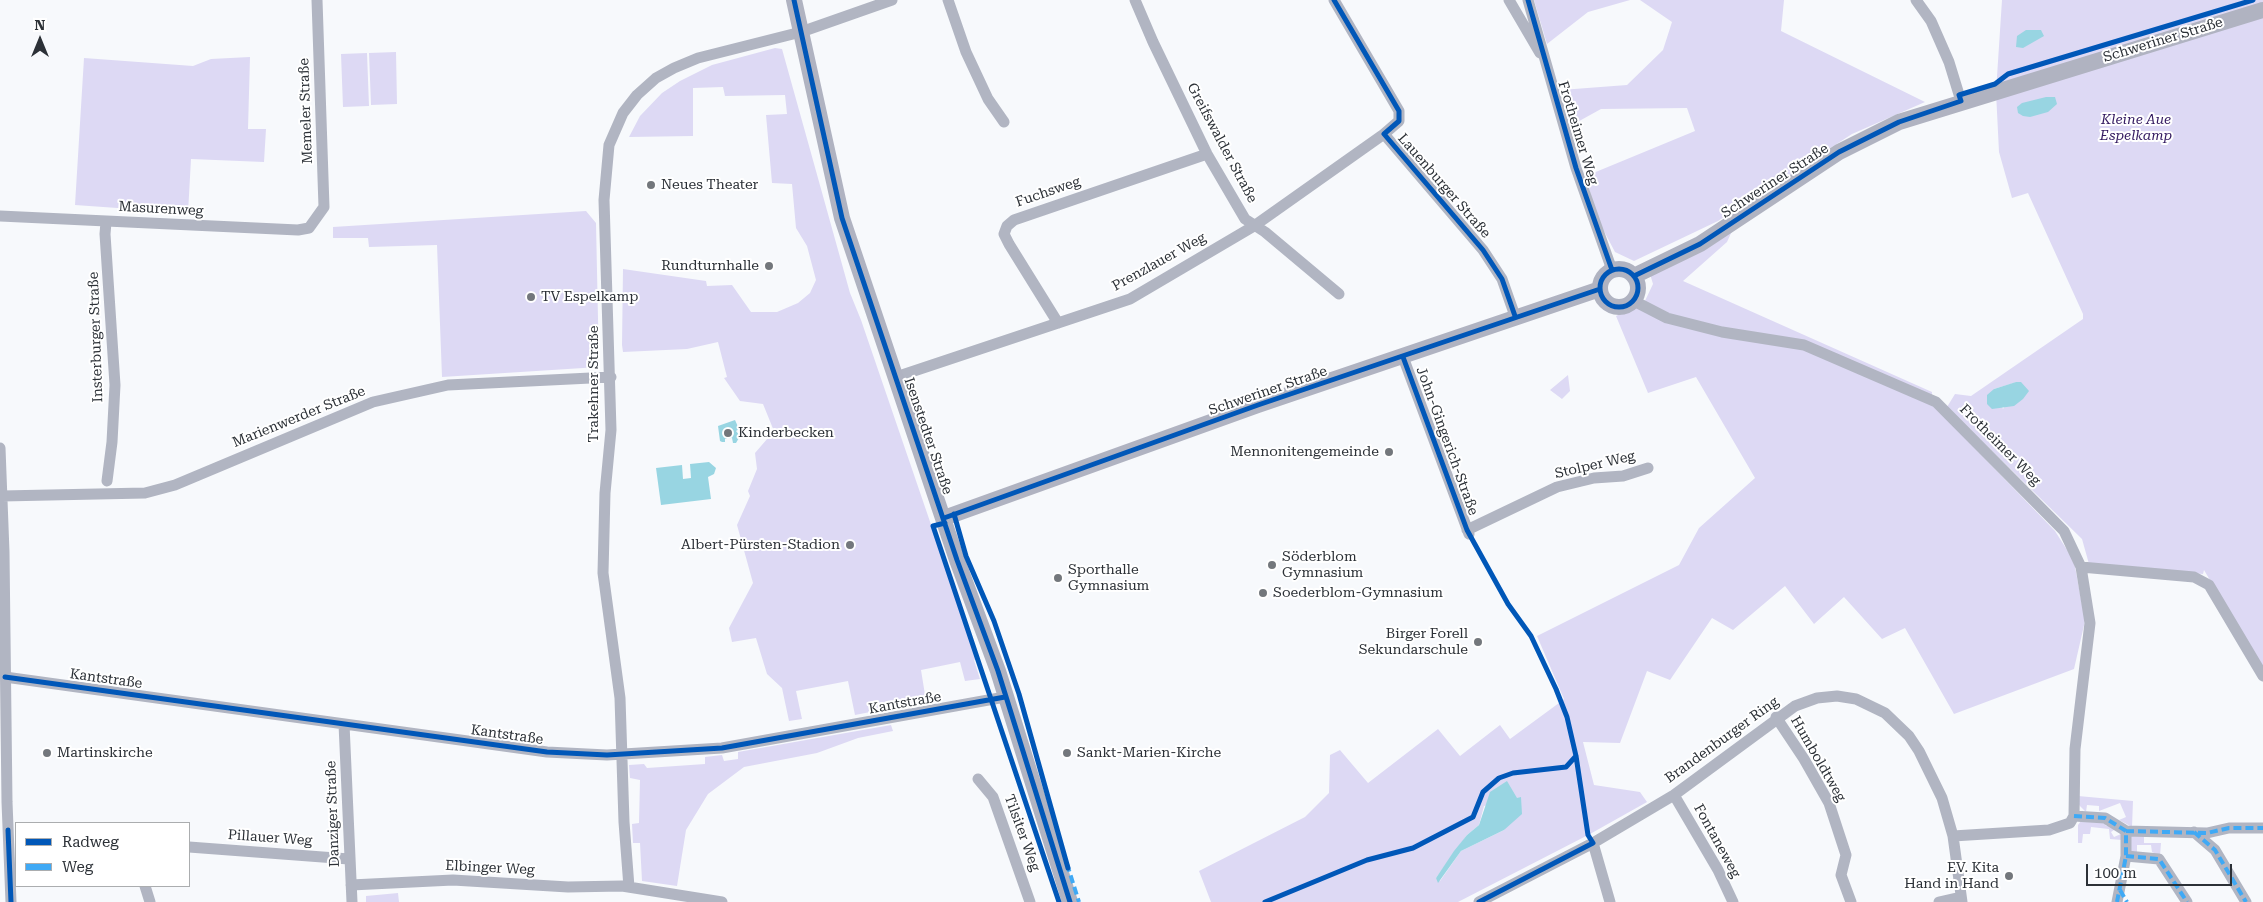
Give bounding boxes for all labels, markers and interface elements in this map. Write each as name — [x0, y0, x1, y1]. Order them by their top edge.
street label: Schweriner Straße — [2101, 14, 2225, 66]
north arrow — [15, 15, 65, 65]
text: N — [35, 17, 45, 33]
street label: Memeler Straße — [296, 58, 316, 164]
street label: Frotheimer Weg — [1554, 79, 1602, 187]
street label: Greifswalder Straße — [1183, 80, 1261, 206]
park label: Kleine Aue Espelkamp — [2100, 112, 2172, 144]
street label: Lauenburger Straße — [1394, 130, 1494, 242]
street label: Schweriner Straße — [1718, 140, 1832, 222]
street label: Fuchsweg — [1013, 173, 1083, 211]
place label: Neues Theater — [661, 177, 758, 193]
marker: Neues Theater — [645, 179, 657, 191]
street label: Masurenweg — [118, 198, 204, 220]
street label: Prenzlauer Weg — [1109, 229, 1209, 295]
place label: Rundturnhalle — [661, 258, 759, 274]
marker: Rundturnhalle — [763, 260, 775, 272]
street label: Insterburger Straße — [85, 271, 107, 403]
place label: TV Espelkamp — [541, 289, 638, 305]
marker: TV Espelkamp — [525, 291, 537, 303]
street label: Trakehner Straße — [586, 326, 602, 442]
street label: Schweriner Straße — [1206, 363, 1330, 419]
street label: John-Gingerich-Straße — [1412, 364, 1482, 518]
street label: Isenstedter Straße — [900, 375, 956, 497]
street label: Marienwerder Straße — [230, 383, 368, 451]
street label: Frotheimer Weg — [1956, 401, 2044, 489]
place label: Kinderbecken — [738, 425, 834, 441]
marker: Kinderbecken — [722, 427, 734, 439]
place label: Mennonitengemeinde — [1230, 444, 1379, 460]
marker: Mennonitengemeinde — [1383, 446, 1395, 458]
street label: Stolper Weg — [1553, 448, 1637, 482]
place label: Albert-Pürsten-Stadion — [681, 537, 840, 553]
marker: Albert-Pürsten-Stadion — [844, 539, 856, 551]
place label: Söderblom Gymnasium — [1282, 549, 1363, 582]
marker: Söderblom Gymnasium — [1266, 559, 1278, 571]
place label: Sporthalle Gymnasium — [1068, 562, 1149, 594]
marker: Sporthalle Gymnasium — [1052, 572, 1064, 584]
place label: Soederblom-Gymnasium — [1273, 585, 1443, 601]
marker: Soederblom-Gymnasium — [1257, 587, 1269, 599]
place label: Birger Forell Sekundarschule — [1359, 626, 1468, 658]
marker: Birger Forell Sekundarschule — [1472, 636, 1484, 648]
street label: Kantstraße — [69, 666, 143, 692]
street label: Kantstraße — [867, 688, 943, 718]
street label: Brandenburger Ring — [1662, 693, 1782, 787]
street label: Humboldtweg — [1787, 713, 1849, 805]
street label: Kantstraße — [470, 722, 544, 748]
place label: Martinskirche — [57, 745, 153, 761]
place label: Sankt-Marien-Kirche — [1077, 745, 1221, 761]
marker: Martinskirche — [41, 747, 53, 759]
marker: Sankt-Marien-Kirche — [1061, 747, 1073, 759]
street label: Danziger Straße — [323, 760, 343, 868]
street label: Tilsiter Weg — [1000, 792, 1044, 874]
street label: Fontaneweg — [1690, 801, 1744, 881]
legend — [15, 822, 190, 887]
street label: Pillauer Weg — [227, 827, 313, 849]
text: Radweg — [62, 833, 119, 851]
scale bar — [2088, 854, 2234, 886]
street label: Elbinger Weg — [445, 857, 535, 879]
text: Weg — [62, 858, 93, 876]
place label: EV. Kita Hand in Hand — [1904, 860, 1999, 892]
text: 100 m — [2094, 864, 2137, 882]
marker: EV. Kita Hand in Hand — [2003, 870, 2015, 882]

